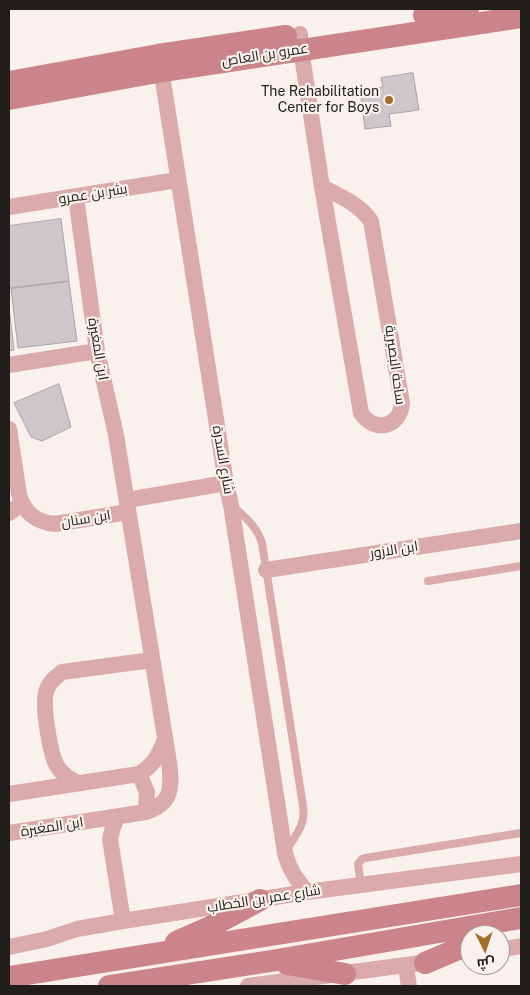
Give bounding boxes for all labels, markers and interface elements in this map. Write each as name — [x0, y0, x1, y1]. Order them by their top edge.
street label: عمرو بن العاص — [221, 40, 309, 70]
place label: The Rehabilitation Center for Boys — [261, 84, 379, 116]
marker: The Rehabilitation Center for Boys — [383, 94, 395, 106]
street label: بشر بن عمرو — [57, 180, 129, 208]
street label: ابن المغيرة — [84, 316, 112, 382]
street label: ساحة البصيرية — [381, 324, 409, 406]
street label: شارع السدرة — [209, 424, 237, 496]
street label: ابن سنان — [60, 507, 112, 531]
street label: ابن الازور — [369, 538, 419, 562]
street label: ابن المغيرة — [19, 814, 85, 840]
street label: شارع عمر بن الخطاب — [206, 882, 322, 916]
north arrow — [460, 925, 510, 975]
text: ش — [476, 955, 495, 973]

